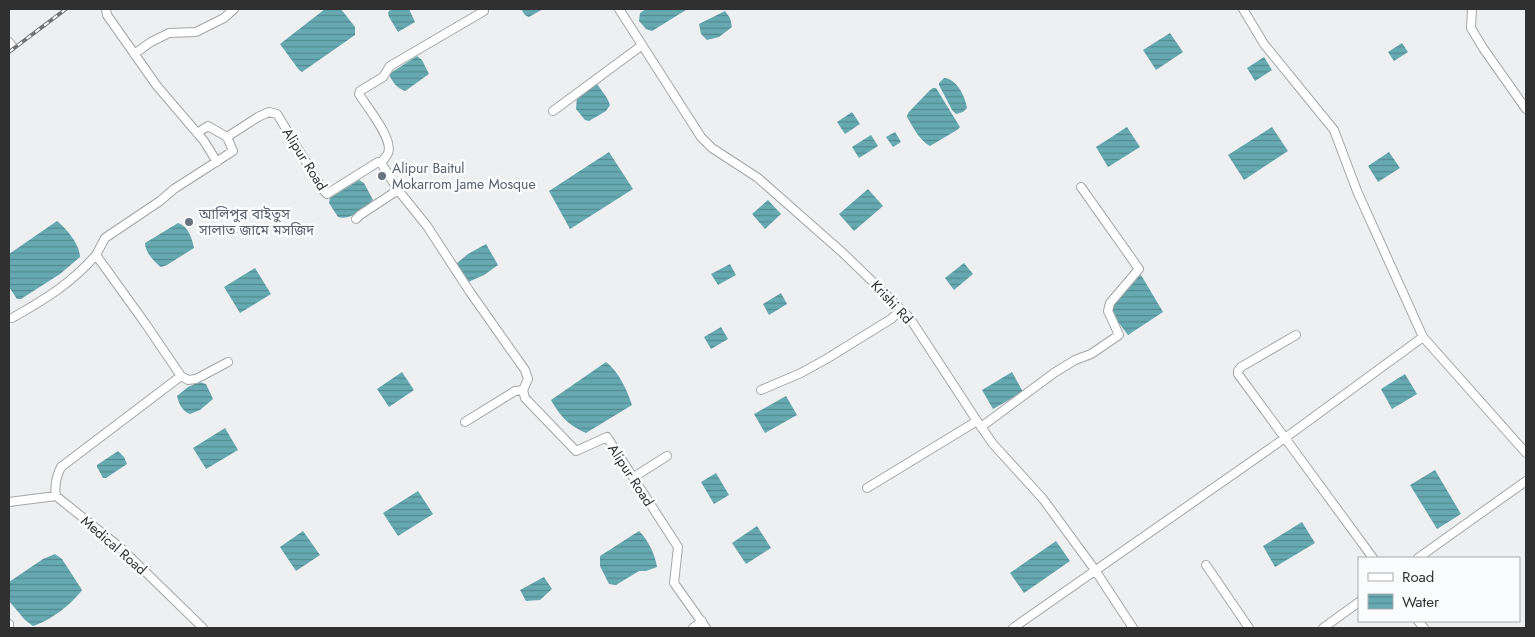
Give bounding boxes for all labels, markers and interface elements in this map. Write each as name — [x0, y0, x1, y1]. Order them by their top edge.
street label: Alipur Road — [278, 124, 332, 194]
place label: Alipur Baitul Mokarrom Jame Mosque — [392, 158, 536, 194]
marker: Alipur Baitul Mokarrom Jame Mosque — [376, 170, 388, 182]
place label: আলিপুর বাইতুস সালাত জামে মসজিদ — [198, 204, 314, 240]
marker: আলিপুর বাইতুস সালাত জামে মসজিদ — [183, 216, 195, 228]
street label: Krishi Rd — [867, 276, 917, 328]
street label: Alipur Road — [603, 440, 659, 510]
street label: Medical Road — [77, 511, 151, 579]
legend — [1358, 557, 1520, 622]
text: Road — [1402, 566, 1434, 588]
text: Water — [1402, 591, 1440, 613]

